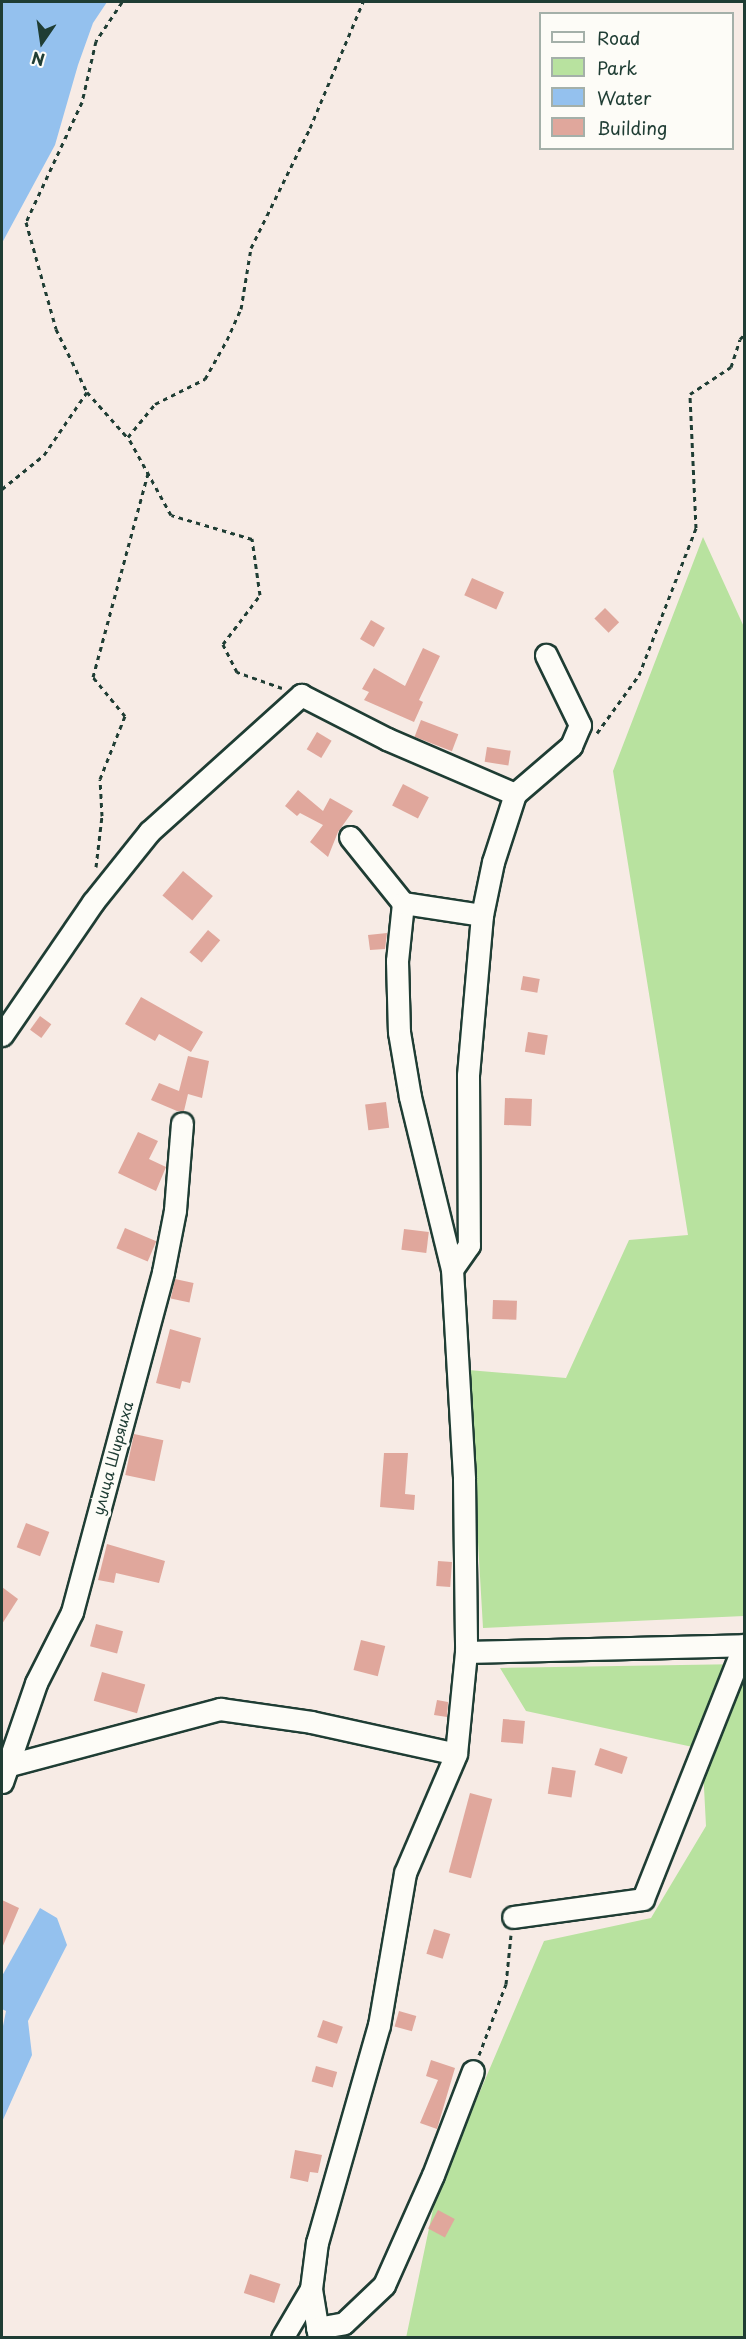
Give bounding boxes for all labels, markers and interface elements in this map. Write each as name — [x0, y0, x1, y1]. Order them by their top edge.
north arrow — [12, 12, 72, 72]
legend — [539, 12, 734, 150]
text: Road — [597, 24, 641, 51]
text: N — [29, 46, 47, 73]
text: Park — [597, 54, 637, 81]
text: Water — [597, 84, 651, 111]
text: Building — [597, 114, 667, 141]
street label: улица Ширяиха — [88, 1399, 136, 1517]

